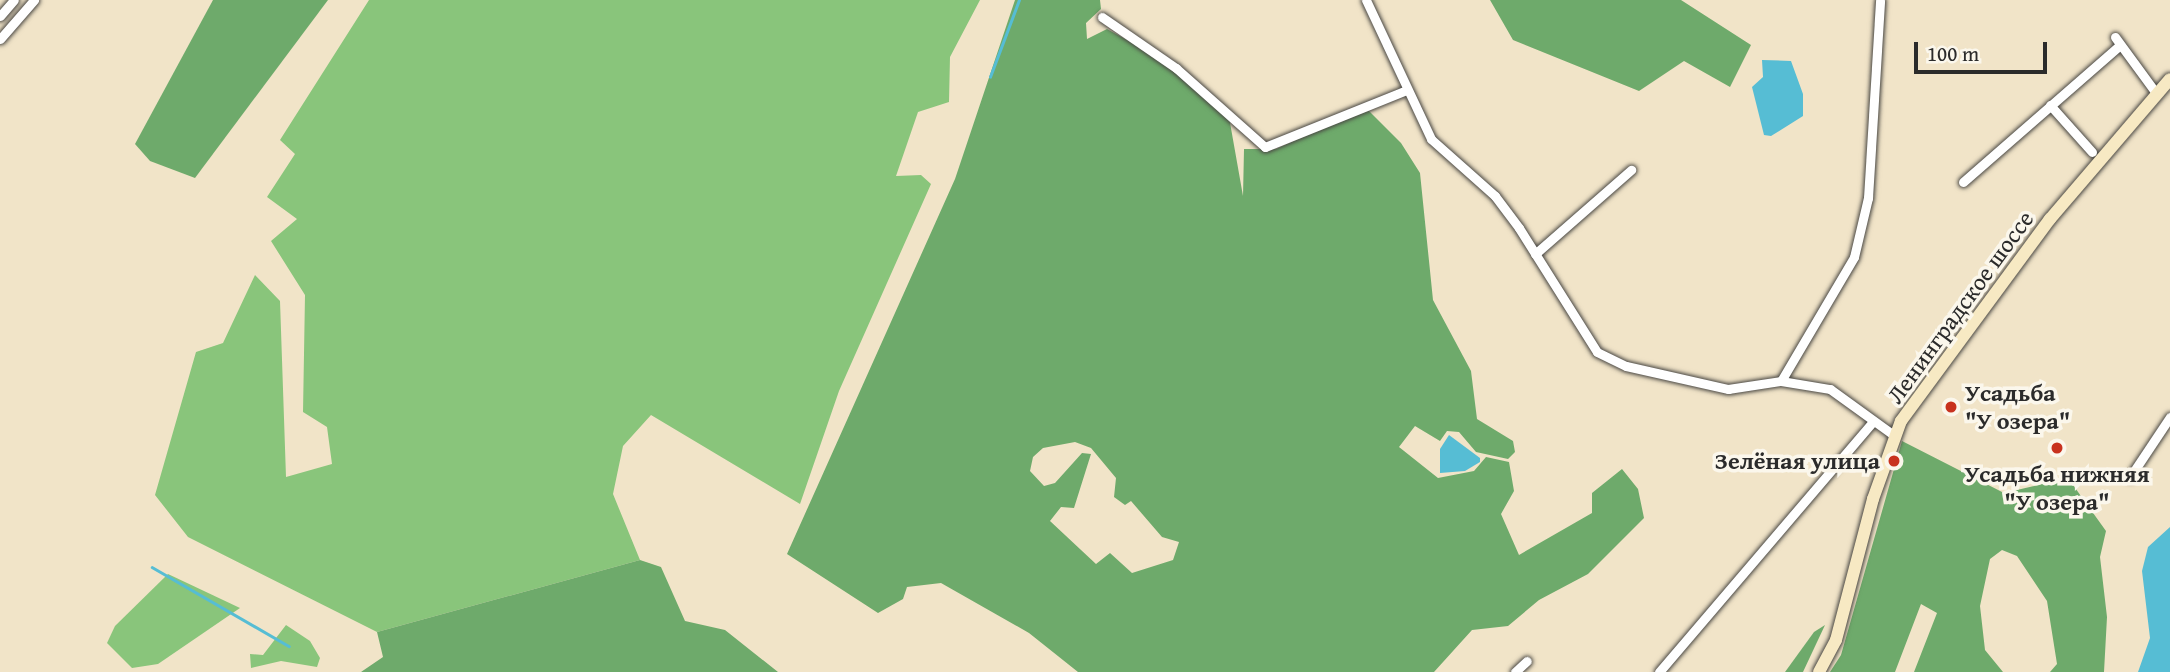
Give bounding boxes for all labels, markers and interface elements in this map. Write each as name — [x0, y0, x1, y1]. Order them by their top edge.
scale bar — [1918, 28, 2051, 72]
text: 100 m — [1927, 38, 1979, 69]
street label: Ленинградское шоссе — [1880, 205, 2040, 409]
place label: Усадьба "У озера" — [1965, 379, 2070, 435]
marker: Усадьба "У озера" — [1943, 399, 1959, 415]
marker: Усадьба нижняя "У озера" — [2049, 440, 2065, 456]
place label: Зелёная улица — [1714, 447, 1880, 475]
marker: Зелёная улица — [1886, 453, 1902, 469]
place label: Усадьба нижняя "У озера" — [1964, 460, 2150, 516]

